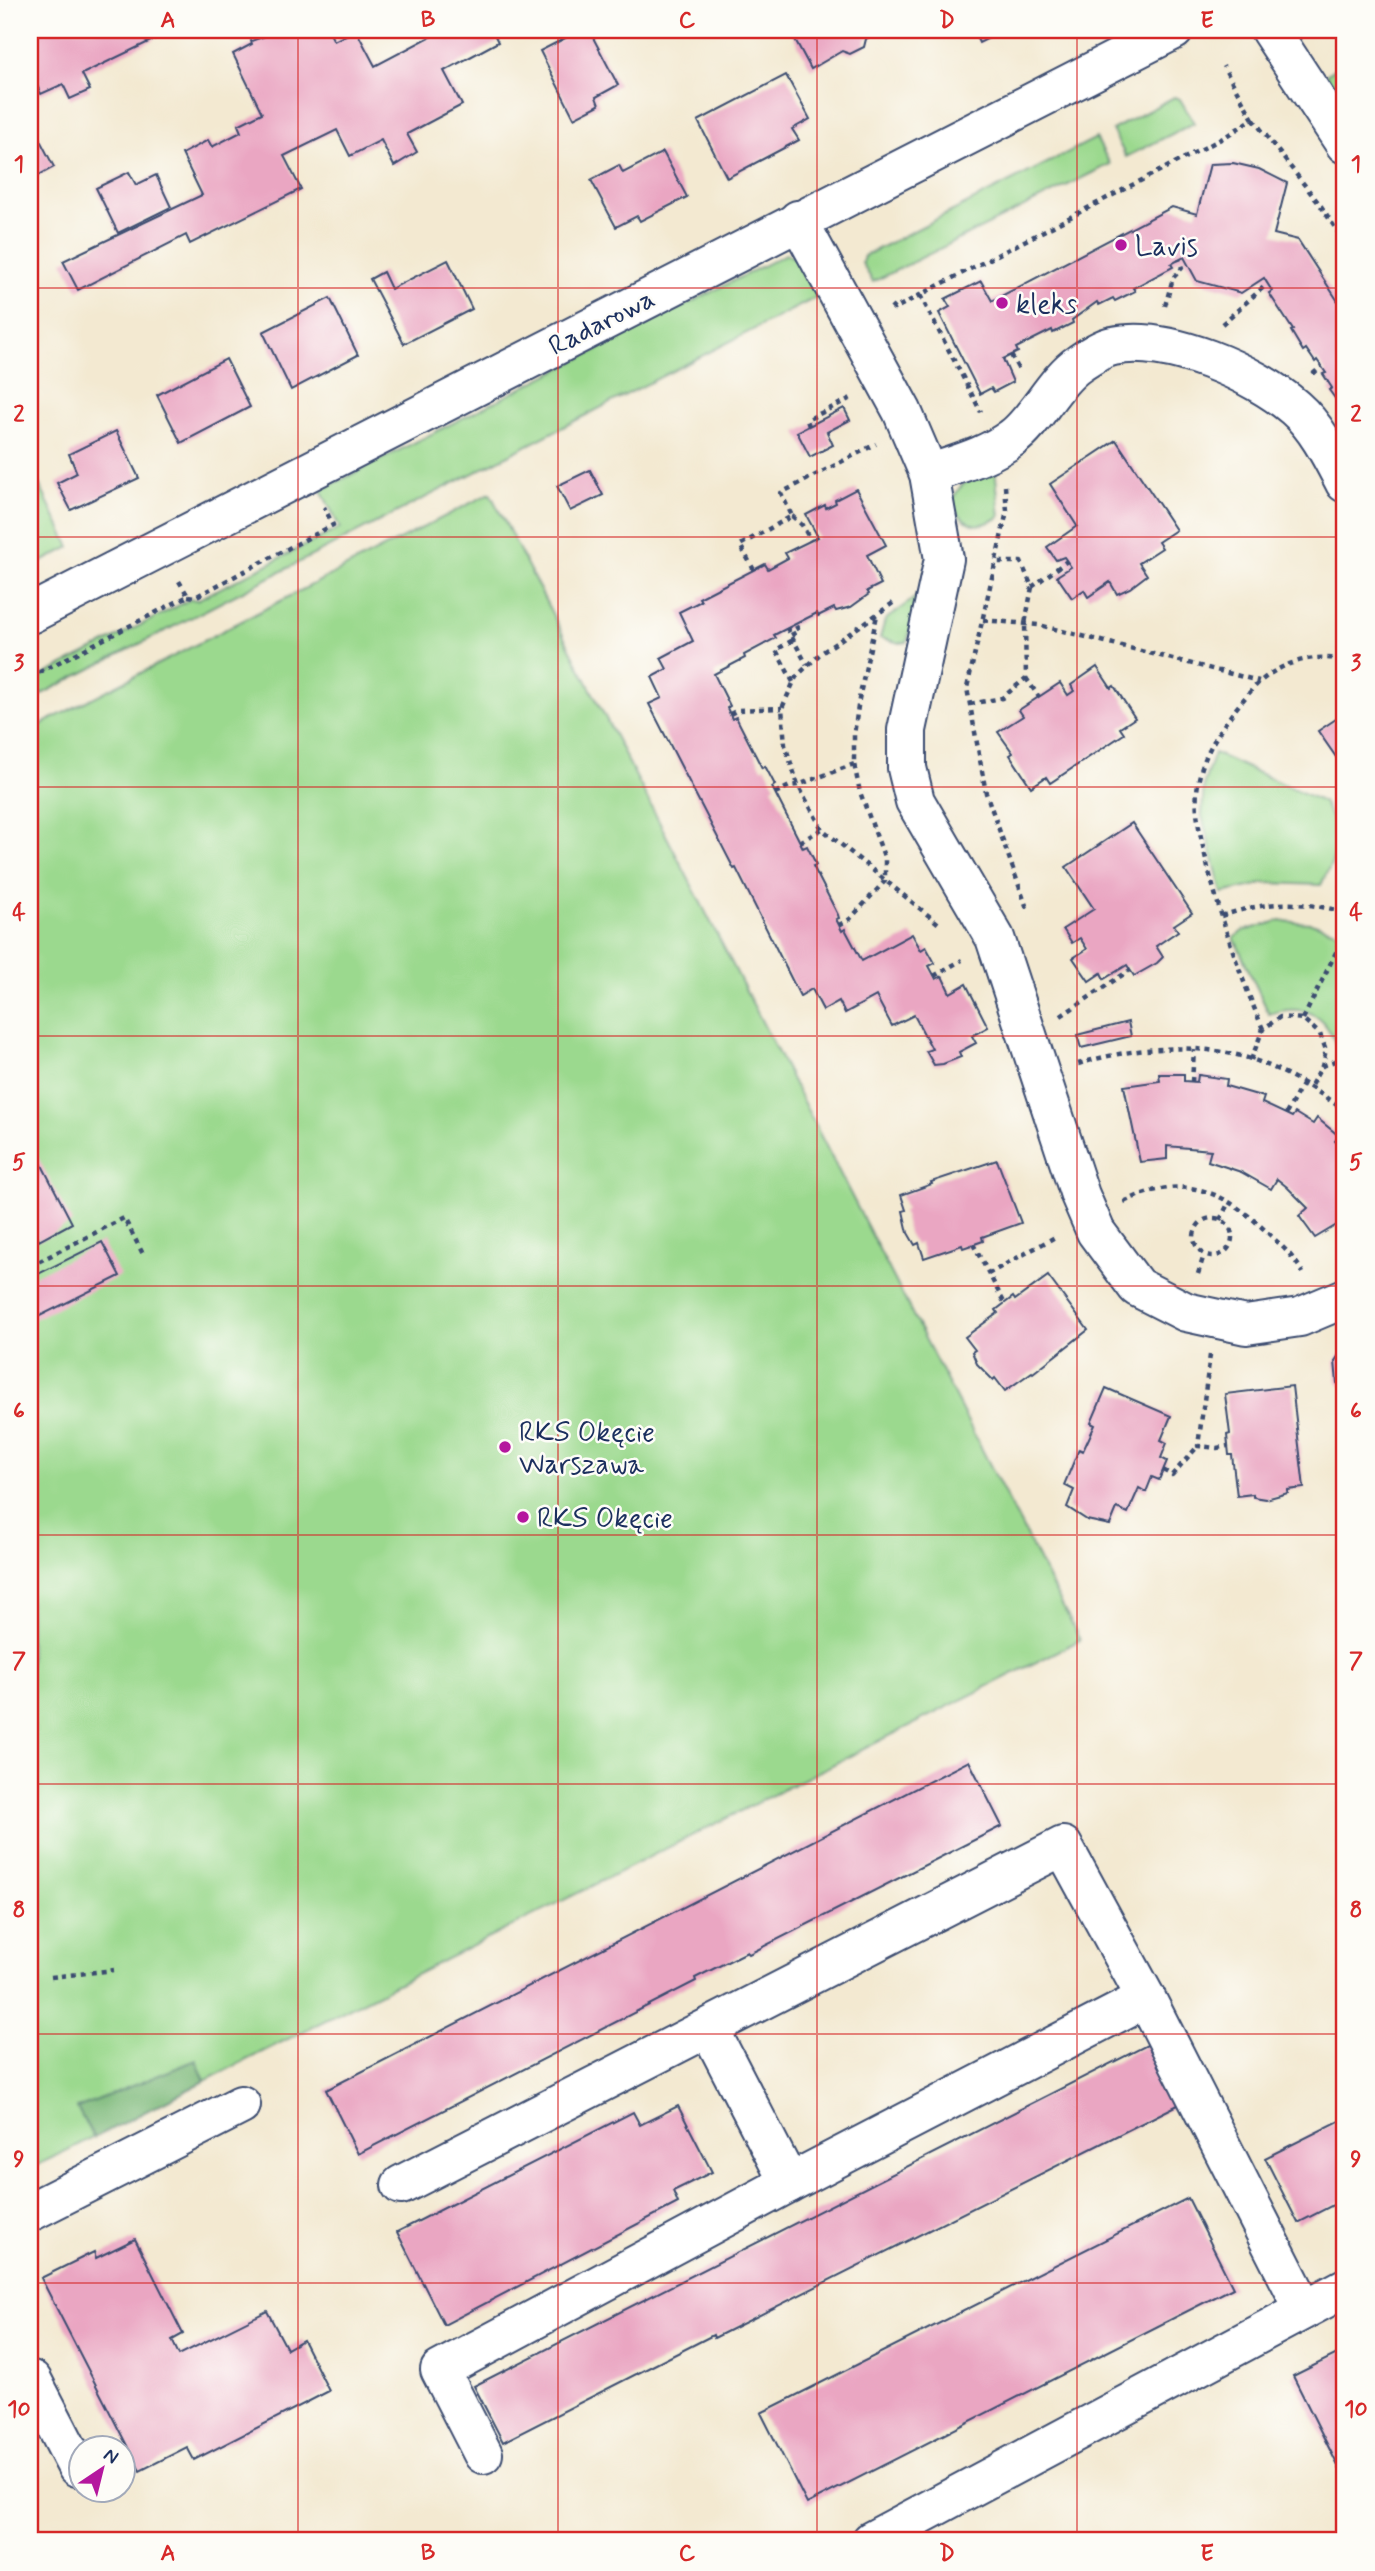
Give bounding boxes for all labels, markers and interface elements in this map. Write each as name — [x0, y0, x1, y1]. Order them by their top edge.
text: A — [160, 6, 176, 36]
text: B — [421, 6, 436, 36]
text: C — [679, 6, 696, 36]
text: D — [939, 6, 955, 36]
text: E — [1200, 6, 1214, 36]
text: 1 — [14, 150, 24, 180]
text: 1 — [1351, 150, 1361, 180]
place label: Lavis — [1135, 229, 1198, 266]
marker: Lavis — [1113, 237, 1129, 253]
street label: Radarowa — [543, 281, 662, 366]
place label: kleks — [1016, 287, 1077, 324]
marker: kleks — [994, 295, 1010, 311]
text: 2 — [13, 400, 25, 430]
text: 2 — [1350, 400, 1362, 430]
text: 3 — [14, 649, 25, 679]
text: 3 — [1351, 649, 1362, 679]
text: 4 — [12, 898, 26, 928]
text: 4 — [1349, 898, 1363, 928]
text: 5 — [12, 1148, 26, 1178]
text: 5 — [1349, 1148, 1363, 1178]
text: 6 — [13, 1397, 25, 1427]
text: 6 — [1350, 1397, 1362, 1427]
place label: RKS Okęcie Warszawa — [519, 1415, 655, 1484]
marker: RKS Okęcie Warszawa — [497, 1439, 513, 1455]
place label: RKS Okęcie — [537, 1501, 673, 1538]
marker: RKS Okęcie — [515, 1509, 531, 1525]
text: 7 — [12, 1647, 26, 1677]
text: 7 — [1349, 1647, 1363, 1677]
text: 8 — [13, 1896, 25, 1926]
text: 8 — [1350, 1896, 1362, 1926]
text: 9 — [13, 2145, 25, 2175]
text: 9 — [1350, 2145, 1362, 2175]
text: 10 — [7, 2395, 31, 2425]
text: 10 — [1344, 2395, 1368, 2425]
north arrow — [66, 2434, 136, 2504]
text: N — [99, 2442, 123, 2470]
text: A — [160, 2539, 176, 2569]
text: B — [421, 2539, 436, 2569]
text: C — [679, 2539, 696, 2569]
text: D — [939, 2539, 955, 2569]
text: E — [1200, 2539, 1214, 2569]

